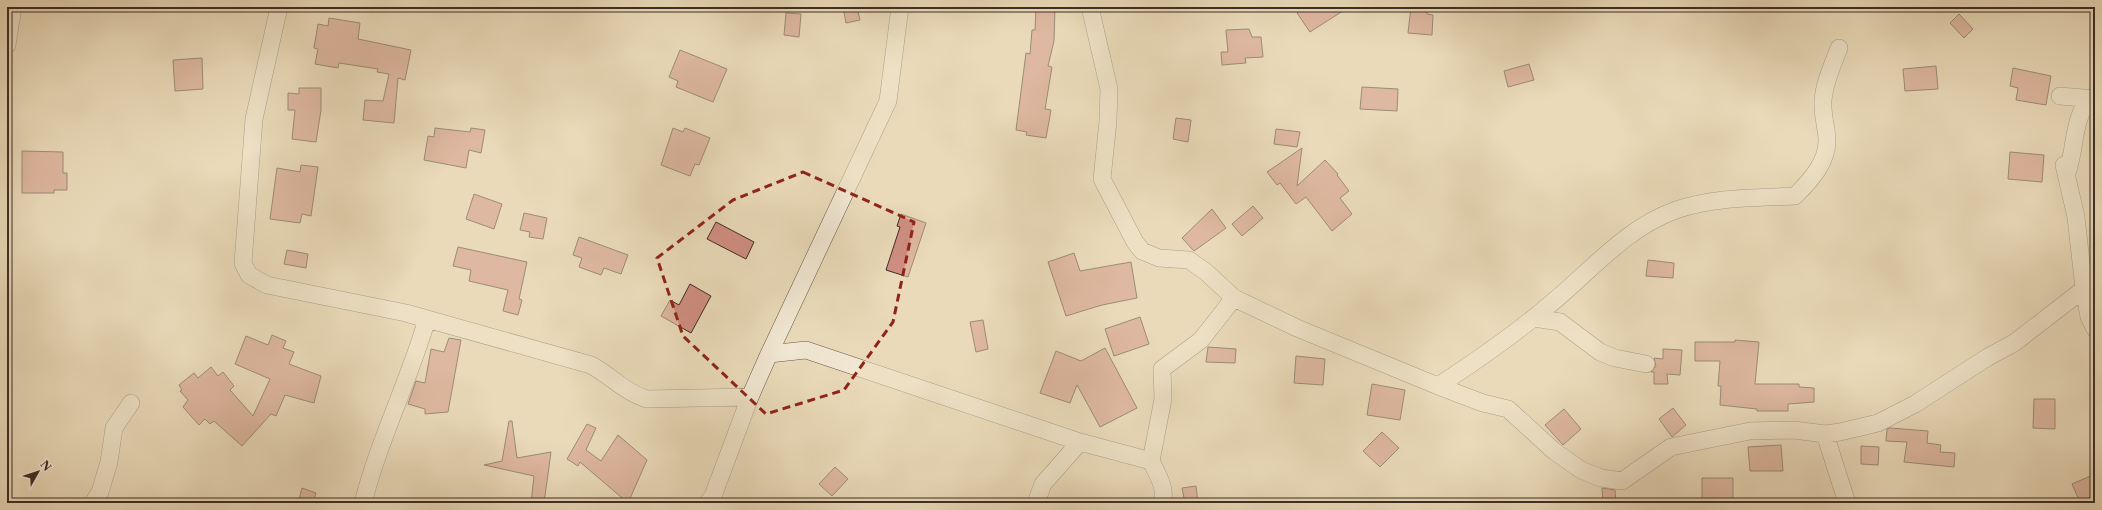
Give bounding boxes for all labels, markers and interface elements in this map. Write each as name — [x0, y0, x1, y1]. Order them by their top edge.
north arrow — [18, 452, 58, 492]
text: N — [37, 458, 54, 474]

